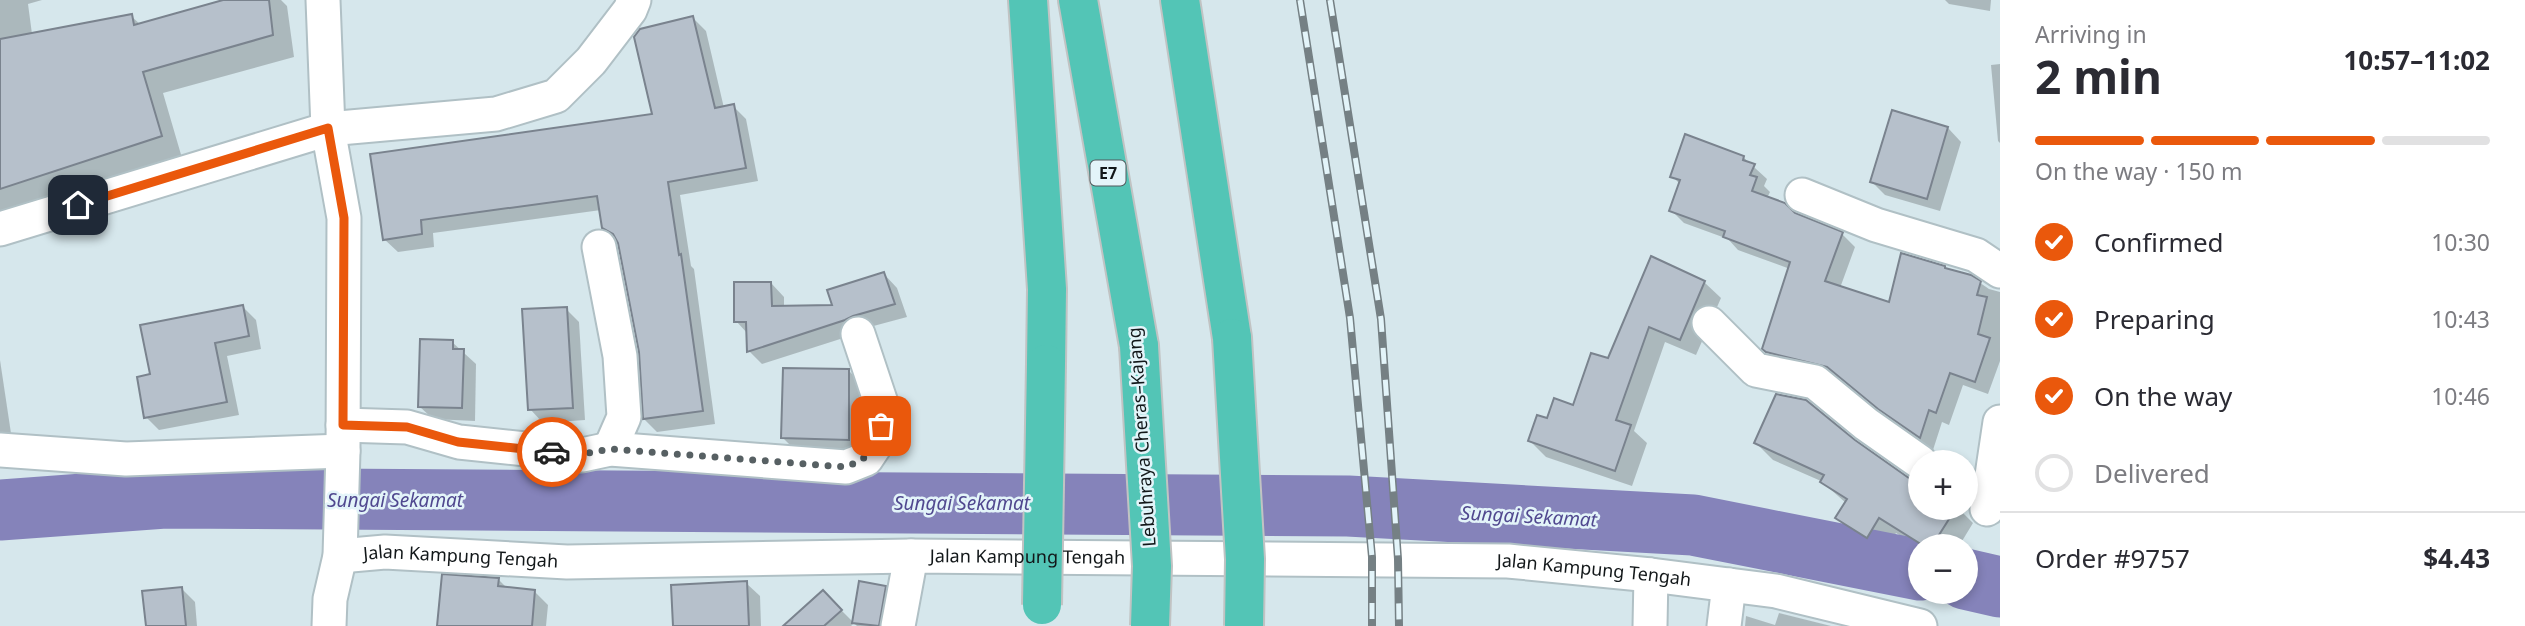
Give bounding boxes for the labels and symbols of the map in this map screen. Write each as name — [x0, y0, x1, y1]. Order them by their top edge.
road number: E7 — [1090, 160, 1126, 186]
pin — [48, 175, 108, 235]
street label: Lebuhraya Cheras–Kajang — [1121, 327, 1161, 547]
pin — [851, 396, 911, 456]
courier — [517, 417, 587, 487]
water label: Sungai Sekamat — [327, 487, 464, 513]
water label: Sungai Sekamat — [894, 490, 1031, 516]
water label: Sungai Sekamat — [1460, 499, 1598, 533]
street label: Jalan Kampung Tengah — [360, 539, 559, 572]
street label: Jalan Kampung Tengah — [928, 543, 1125, 569]
street label: Jalan Kampung Tengah — [1495, 548, 1693, 591]

